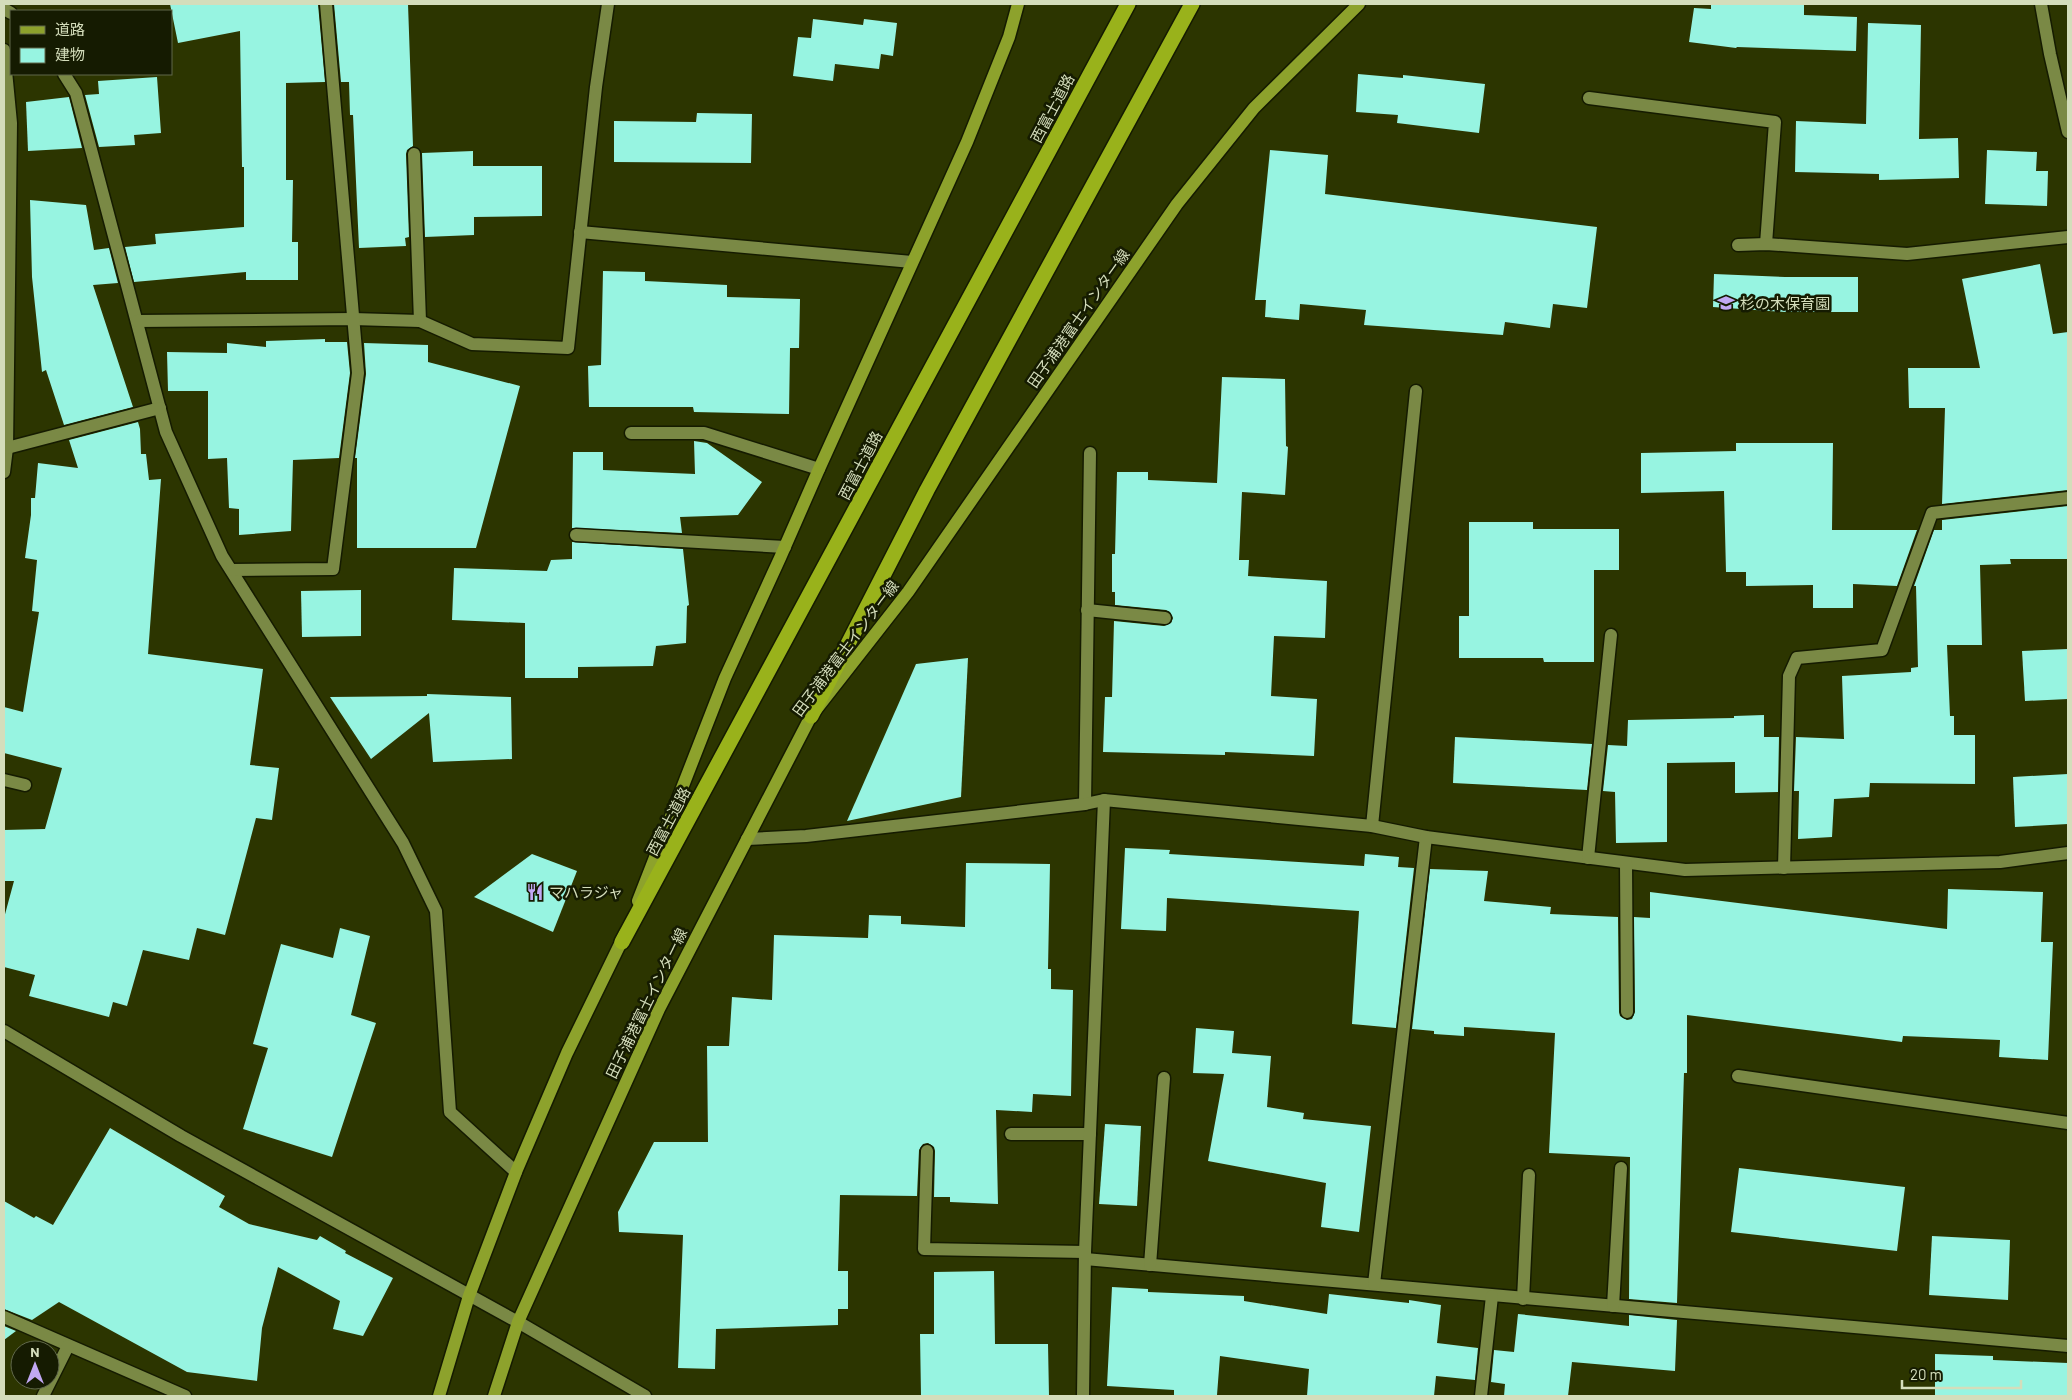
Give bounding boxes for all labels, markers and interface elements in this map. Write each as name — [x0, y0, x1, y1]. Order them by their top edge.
legend — [10, 10, 172, 75]
text: 道路 — [55, 20, 85, 38]
text: 建物 — [55, 45, 85, 63]
street label: 西富士道路 — [1026, 71, 1078, 145]
street label: 田子浦港富士インター線 — [1023, 245, 1133, 391]
school or university icon: 杉の木保育園 — [1716, 293, 1736, 313]
place label: 杉の木保育園 — [1740, 294, 1830, 312]
street label: 西富士道路 — [834, 428, 886, 502]
street label: 田子浦港富士インター線 — [788, 577, 902, 719]
street label: 西富士道路 — [642, 784, 694, 858]
restaurant icon: マハラジャ — [525, 882, 545, 902]
place label: マハラジャ — [549, 883, 623, 901]
street label: 田子浦港富士インター線 — [602, 925, 690, 1081]
north arrow — [10, 1340, 60, 1390]
text: N — [30, 1343, 40, 1360]
scale bar — [1902, 1358, 2021, 1390]
text: 20 m — [1910, 1365, 1942, 1383]

